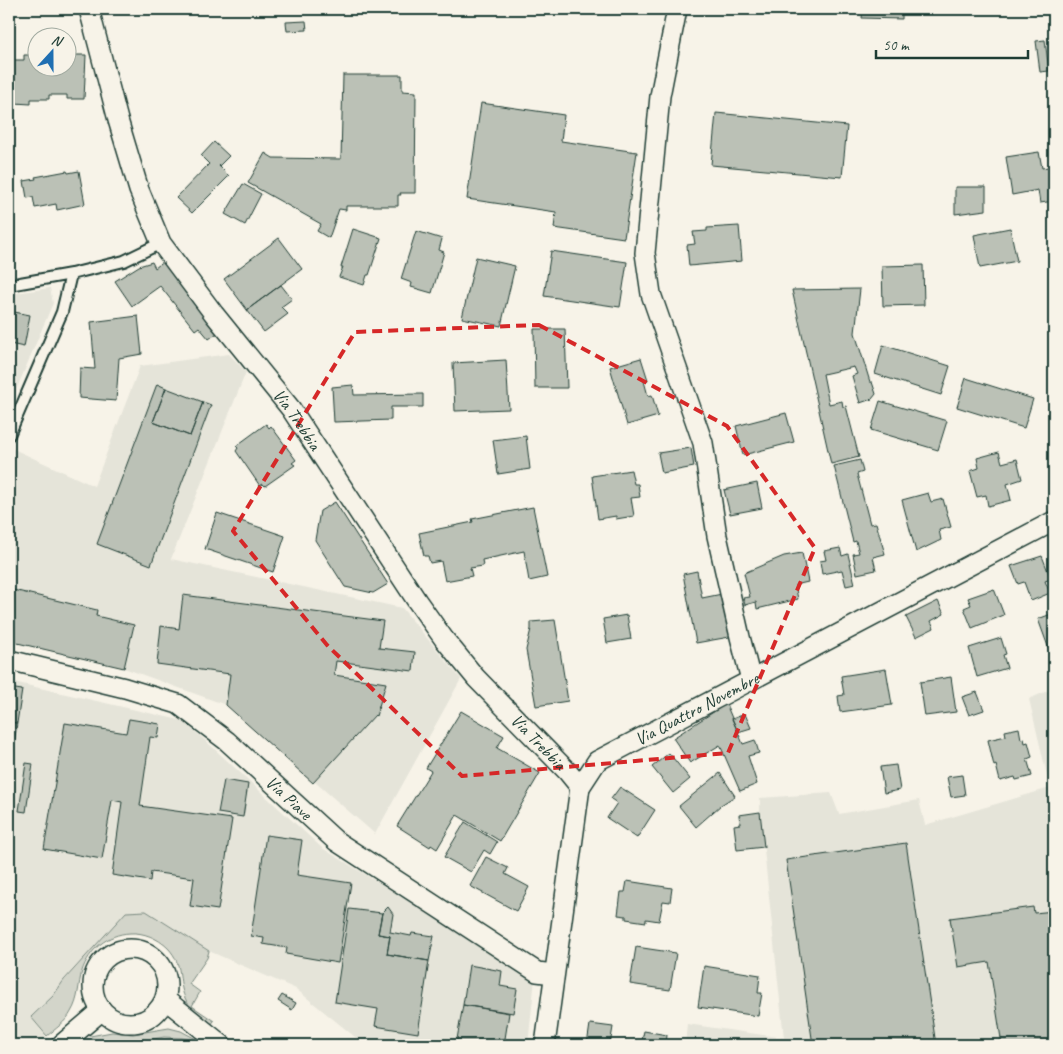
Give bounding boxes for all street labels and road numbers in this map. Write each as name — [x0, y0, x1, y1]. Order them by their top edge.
street label: Via Trebbia — [268, 384, 327, 456]
street label: Via Quattro Novembre — [631, 667, 763, 750]
street label: Via Trebbia — [506, 709, 572, 776]
street label: Via Piave — [261, 771, 317, 825]

